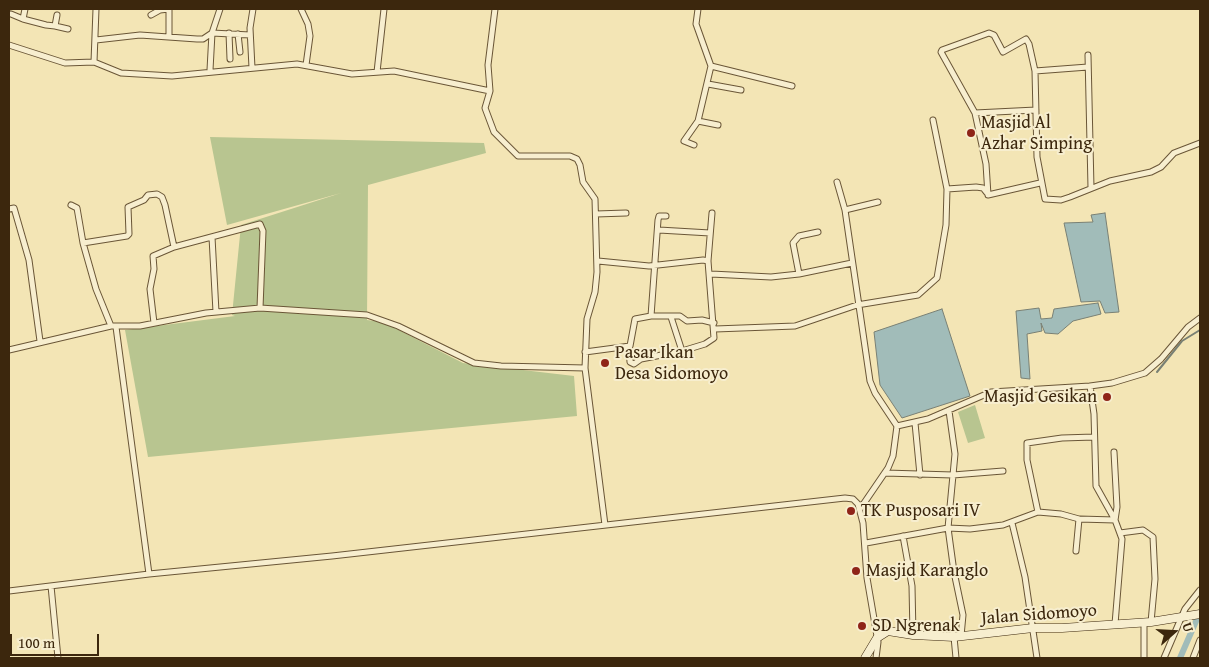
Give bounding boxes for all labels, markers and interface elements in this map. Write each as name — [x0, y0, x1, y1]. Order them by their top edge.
place label: Masjid Al Azhar Simping — [981, 112, 1092, 154]
marker: Masjid Al Azhar Simping — [965, 127, 977, 139]
place label: Pasar Ikan Desa Sidomoyo — [615, 342, 728, 384]
marker: Pasar Ikan Desa Sidomoyo — [599, 357, 611, 369]
place label: Masjid Gesikan — [984, 386, 1097, 408]
marker: Masjid Gesikan — [1101, 391, 1113, 403]
place label: TK Pusposari IV — [861, 500, 981, 522]
marker: TK Pusposari IV — [845, 505, 857, 517]
place label: Masjid Karanglo — [866, 560, 988, 582]
marker: Masjid Karanglo — [850, 565, 862, 577]
street label: Jalan Sidomoyo — [980, 600, 1098, 630]
north arrow — [1149, 607, 1199, 657]
place label: SD Ngrenak — [872, 615, 960, 637]
text: U — [1177, 619, 1199, 635]
marker: SD Ngrenak — [856, 620, 868, 632]
scale bar — [12, 624, 101, 656]
text: 100 m — [18, 632, 55, 653]

